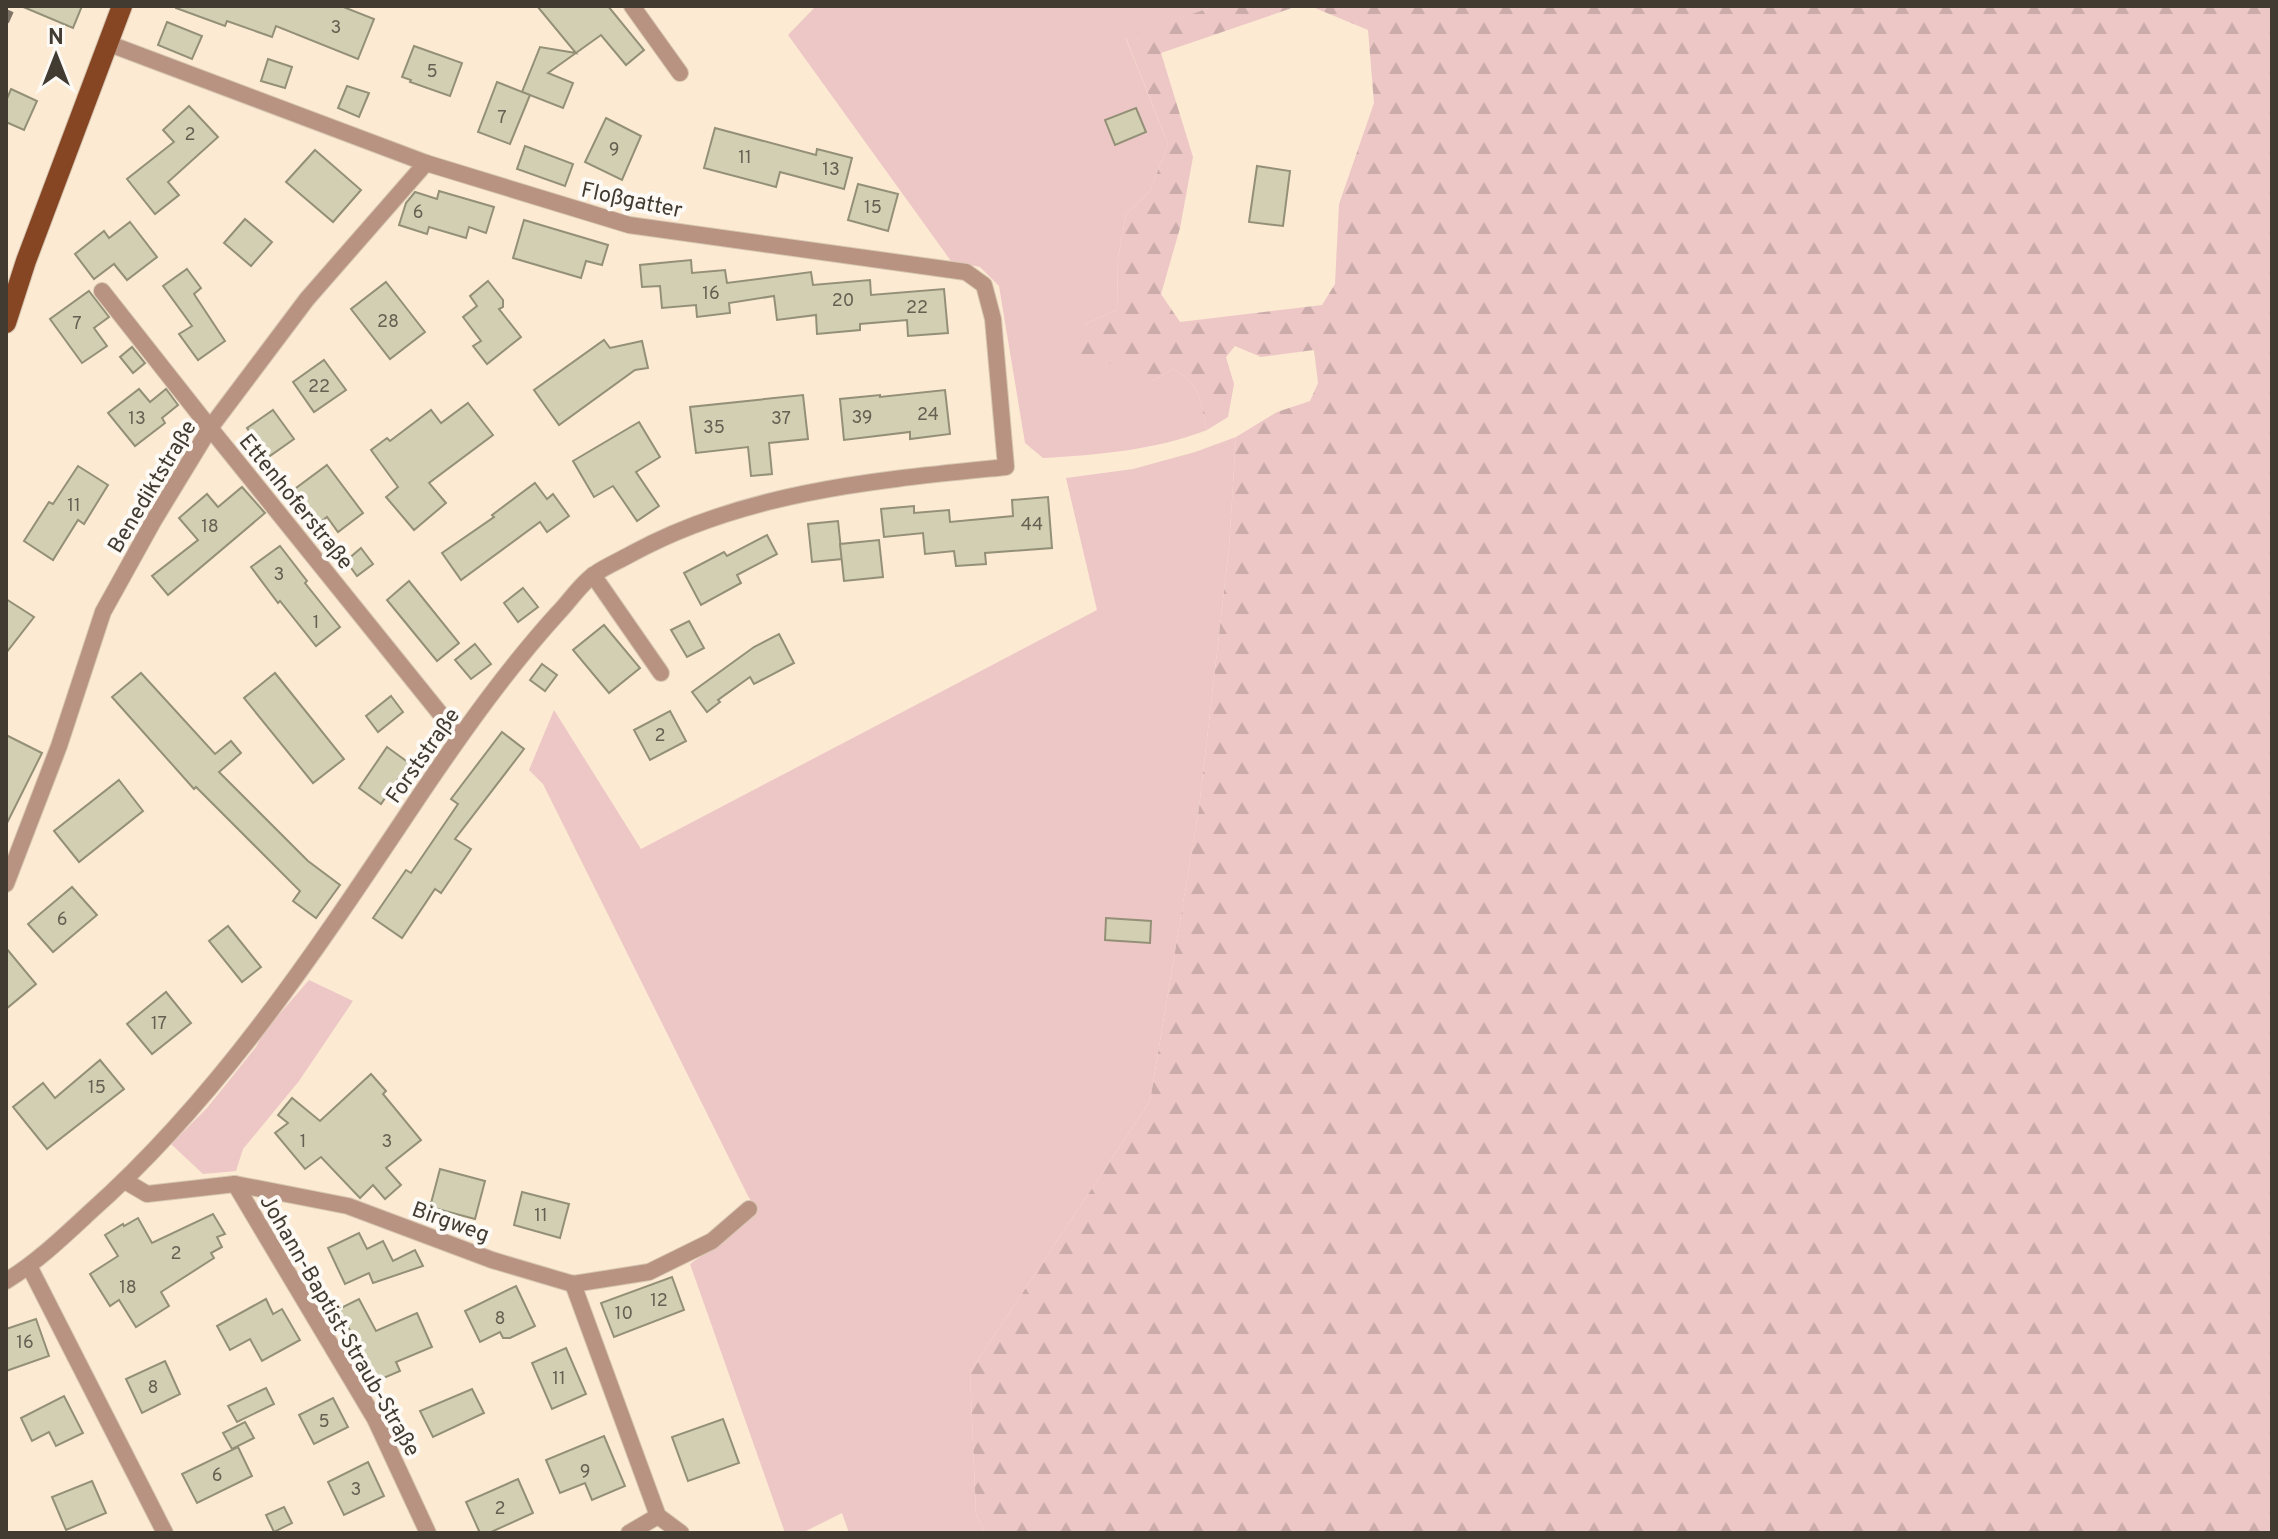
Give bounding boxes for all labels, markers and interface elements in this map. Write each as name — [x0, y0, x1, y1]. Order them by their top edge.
north arrow — [16, 16, 96, 96]
house number: 3 — [331, 17, 341, 40]
text: N — [48, 25, 64, 52]
house number: 5 — [426, 61, 438, 84]
house number: 7 — [497, 107, 507, 130]
house number: 2 — [184, 124, 196, 147]
house number: 9 — [609, 139, 619, 162]
house number: 11 — [738, 147, 752, 170]
house number: 13 — [822, 159, 840, 182]
street label: Floßgatter — [578, 178, 685, 225]
house number: 15 — [864, 197, 882, 220]
house number: 6 — [413, 202, 423, 225]
house number: 16 — [702, 283, 720, 306]
house number: 20 — [832, 290, 854, 313]
house number: 22 — [906, 297, 928, 320]
house number: 28 — [377, 311, 399, 334]
house number: 7 — [72, 313, 82, 336]
house number: 22 — [308, 376, 330, 399]
house number: 24 — [917, 404, 939, 427]
house number: 39 — [851, 407, 873, 430]
house number: 13 — [128, 408, 146, 431]
house number: 37 — [771, 408, 791, 431]
street label: Benediktstraße — [103, 416, 203, 559]
house number: 35 — [703, 417, 725, 440]
street label: Ettenhoferstraße — [232, 429, 358, 576]
house number: 11 — [67, 495, 81, 518]
house number: 44 — [1021, 514, 1043, 537]
house number: 18 — [201, 516, 219, 539]
house number: 3 — [274, 564, 284, 587]
house number: 1 — [313, 612, 319, 635]
street label: Forststraße — [381, 703, 467, 809]
house number: 2 — [654, 725, 666, 748]
house number: 6 — [57, 909, 67, 932]
house number: 17 — [151, 1013, 167, 1036]
house number: 15 — [88, 1077, 106, 1100]
house number: 1 — [300, 1131, 306, 1154]
house number: 3 — [382, 1131, 392, 1154]
street label: Johann-Baptist-Straub-Straße — [253, 1191, 425, 1462]
street label: Birgweg — [408, 1197, 493, 1250]
house number: 11 — [534, 1205, 548, 1228]
house number: 2 — [170, 1243, 182, 1266]
house number: 18 — [119, 1277, 137, 1300]
house number: 12 — [650, 1290, 668, 1313]
house number: 10 — [615, 1303, 633, 1326]
house number: 8 — [495, 1308, 506, 1331]
house number: 16 — [16, 1332, 34, 1355]
house number: 11 — [552, 1368, 566, 1391]
house number: 8 — [148, 1377, 159, 1400]
house number: 5 — [318, 1411, 330, 1434]
house number: 9 — [580, 1461, 590, 1484]
house number: 6 — [212, 1465, 222, 1488]
house number: 3 — [351, 1479, 361, 1502]
house number: 2 — [494, 1498, 506, 1521]

